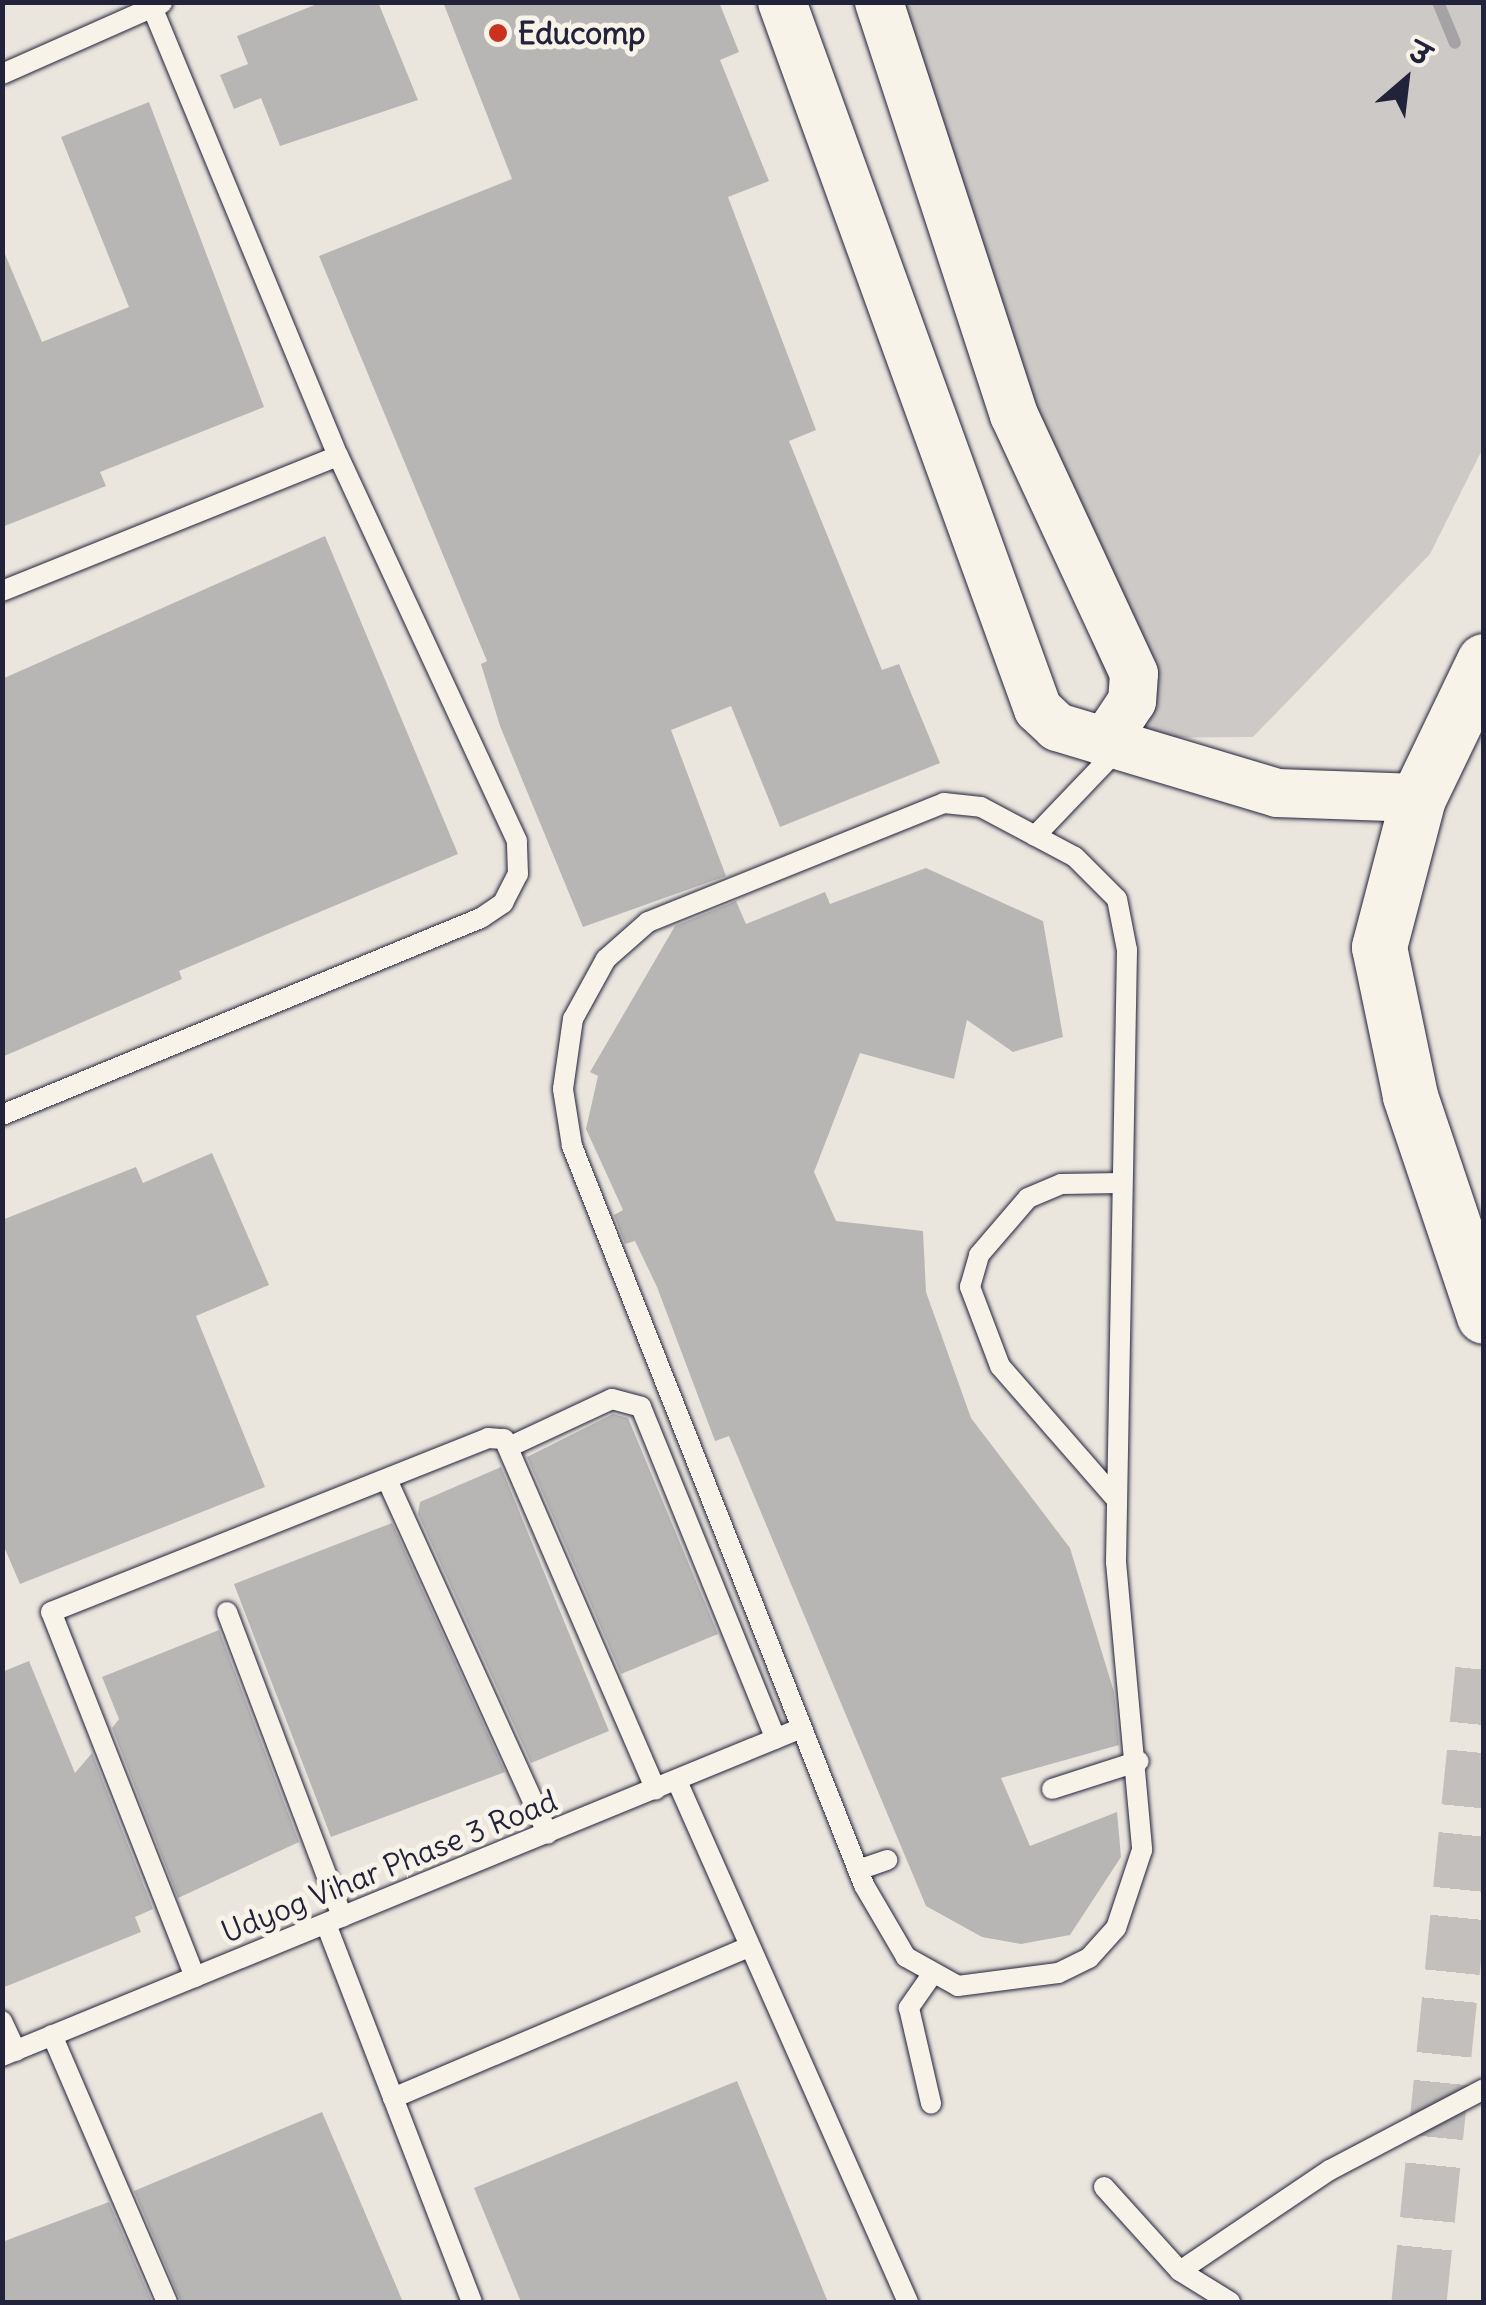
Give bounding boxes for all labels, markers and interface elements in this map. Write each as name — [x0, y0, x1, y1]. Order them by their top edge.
place label: Educomp — [518, 15, 645, 51]
marker: Educomp — [487, 22, 509, 44]
north arrow — [1356, 30, 1456, 130]
text: उ — [1403, 33, 1437, 74]
street label: Udyog Vihar Phase 3 Road — [216, 1782, 562, 1950]

